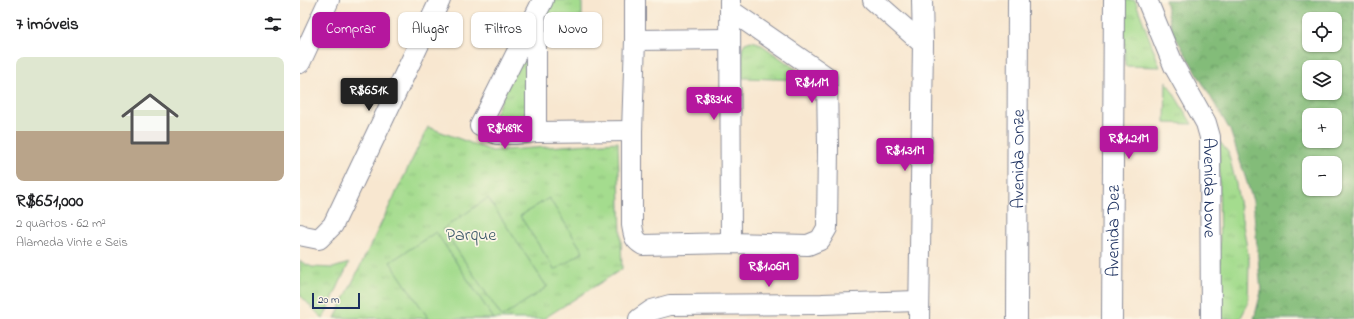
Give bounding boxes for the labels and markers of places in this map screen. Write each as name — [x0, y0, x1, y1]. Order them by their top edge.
pin: R$1.1M — [779, 70, 845, 104]
pin: R$651K — [336, 78, 402, 112]
pin: R$834K — [681, 87, 747, 121]
pin: R$489K — [472, 116, 538, 150]
pin: R$1.21M — [1092, 126, 1166, 160]
pin: R$1.31M — [868, 138, 942, 172]
pin: R$1.06M — [732, 254, 806, 288]

